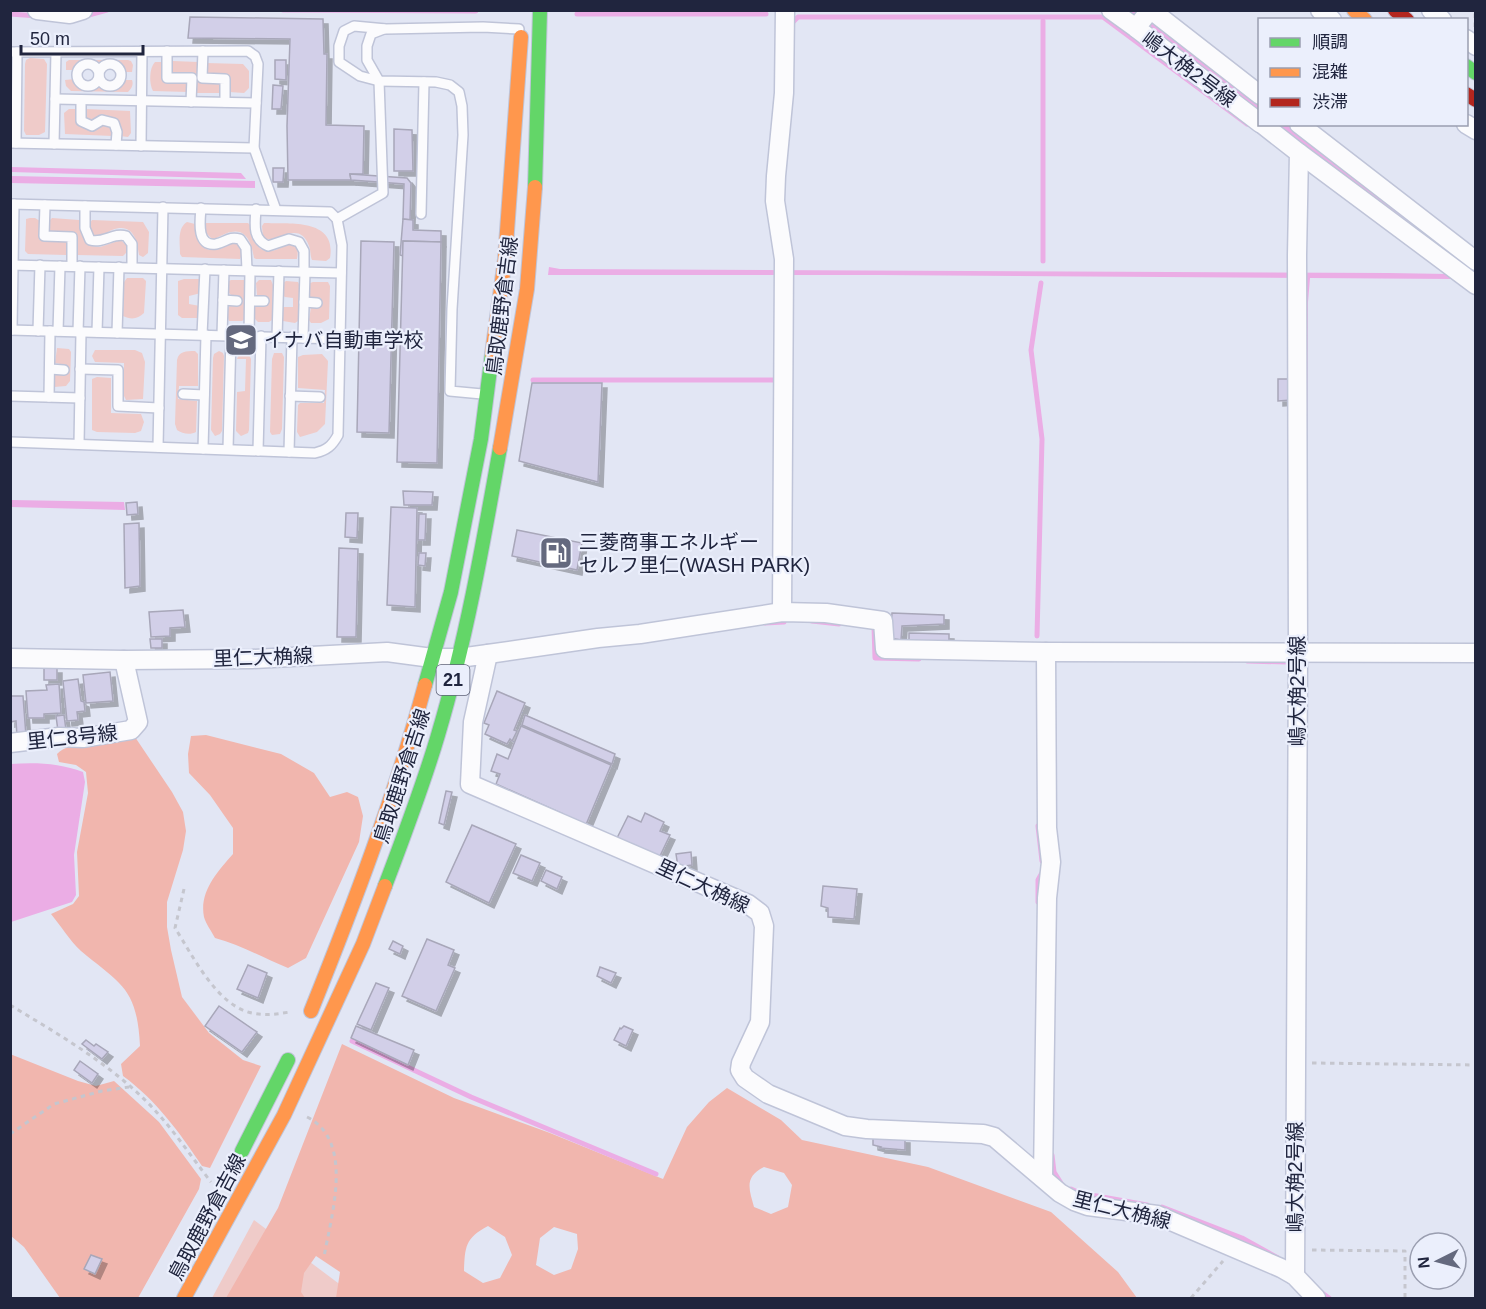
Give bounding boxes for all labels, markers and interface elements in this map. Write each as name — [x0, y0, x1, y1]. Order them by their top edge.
scale bar — [21, 18, 142, 56]
legend — [1258, 18, 1468, 126]
street label: 嶋大桷2号線 — [1138, 27, 1240, 111]
text: 50 m — [30, 29, 70, 49]
text: 順調 — [1312, 32, 1348, 52]
text: 混雑 — [1312, 62, 1348, 82]
text: 渋滞 — [1312, 92, 1348, 112]
street label: 鳥取鹿野倉吉線 — [483, 235, 521, 377]
school or university icon: イナバ自動車学校 — [223, 322, 259, 358]
place label: イナバ自動車学校 — [264, 329, 424, 351]
place label: 三菱商事エネルギー セルフ里仁(WASH PARK) — [579, 531, 810, 576]
fuel station icon: 三菱商事エネルギー セルフ里仁(WASH PARK) — [538, 535, 574, 571]
street label: 嶋大桷2号線 — [1286, 635, 1308, 747]
street label: 里仁大桷線 — [213, 644, 313, 670]
road number: 21 — [436, 665, 470, 695]
street label: 鳥取鹿野倉吉線 — [370, 706, 434, 846]
street label: 里仁8号線 — [26, 721, 118, 753]
street label: 里仁大桷線 — [653, 855, 753, 917]
street label: 嶋大桷2号線 — [1284, 1121, 1306, 1233]
street label: 鳥取鹿野倉吉線 — [164, 1150, 250, 1284]
street label: 里仁大桷線 — [1071, 1187, 1173, 1233]
north arrow — [1408, 1231, 1468, 1291]
text: N — [1415, 1256, 1433, 1269]

